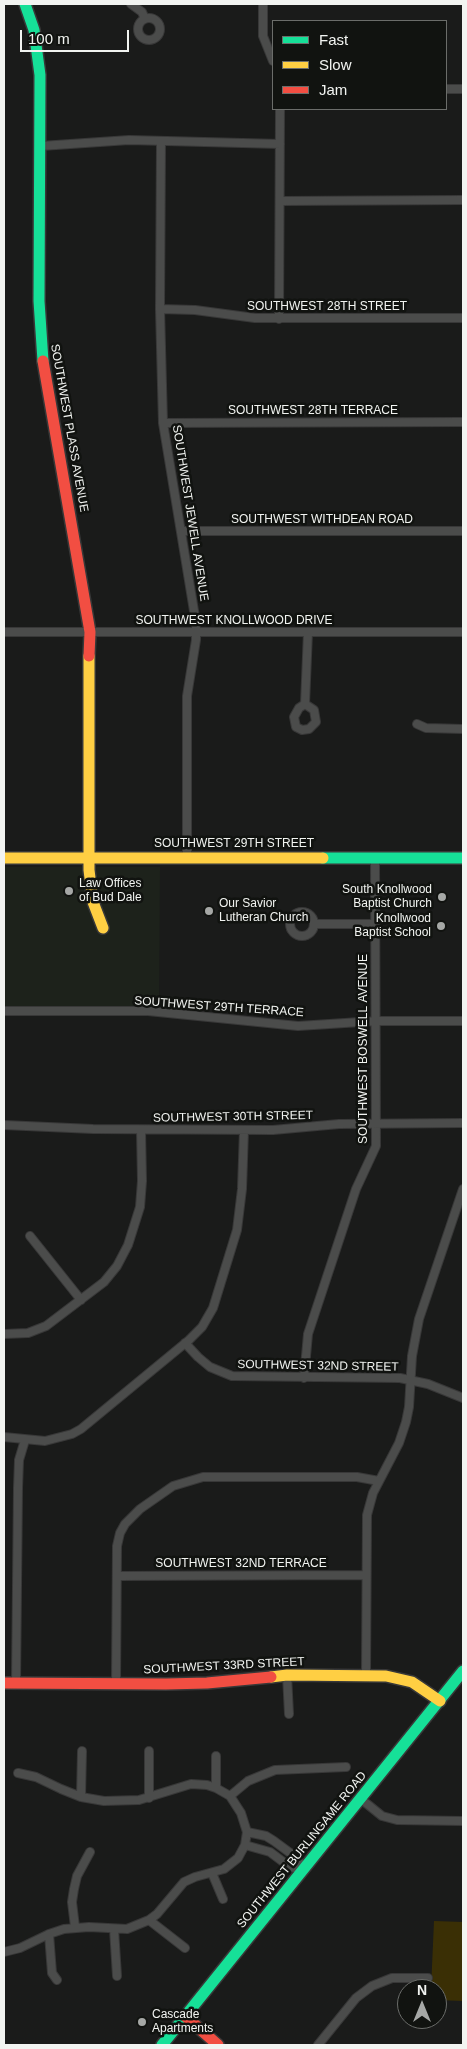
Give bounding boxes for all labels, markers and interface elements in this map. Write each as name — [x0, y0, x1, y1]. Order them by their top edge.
scale bar — [22, 20, 131, 52]
legend — [272, 20, 447, 110]
text: 100 m — [28, 30, 70, 47]
text: Fast — [319, 31, 348, 48]
text: Slow — [319, 56, 352, 73]
text: Jam — [319, 81, 347, 98]
street label: SOUTHWEST 28TH STREET — [247, 300, 407, 314]
street label: SOUTHWEST PLASS AVENUE — [47, 343, 91, 513]
street label: SOUTHWEST 28TH TERRACE — [228, 404, 398, 418]
street label: SOUTHWEST JEWELL AVENUE — [169, 424, 211, 602]
street label: SOUTHWEST WITHDEAN ROAD — [231, 513, 413, 527]
street label: SOUTHWEST KNOLLWOOD DRIVE — [135, 614, 333, 628]
street label: SOUTHWEST 29TH STREET — [154, 837, 314, 851]
place label: Law Offices of Bud Dale — [79, 877, 142, 905]
place label: South Knollwood Baptist Church — [342, 883, 432, 911]
marker: Law Offices of Bud Dale — [63, 885, 75, 897]
marker: South Knollwood Baptist Church — [436, 891, 448, 903]
place label: Our Savior Lutheran Church — [219, 897, 308, 925]
marker: Our Savior Lutheran Church — [203, 905, 215, 917]
place label: Knollwood Baptist School — [354, 912, 431, 940]
marker: Knollwood Baptist School — [435, 920, 447, 932]
street label: SOUTHWEST BOSWELL AVENUE — [357, 954, 371, 1144]
street label: SOUTHWEST 29TH TERRACE — [134, 994, 304, 1020]
street label: SOUTHWEST 30TH STREET — [153, 1108, 313, 1126]
street label: SOUTHWEST 32ND STREET — [237, 1357, 399, 1375]
street label: SOUTHWEST 32ND TERRACE — [155, 1557, 327, 1571]
street label: SOUTHWEST 33RD STREET — [143, 1655, 305, 1677]
street label: SOUTHWEST BURLINGAME ROAD — [234, 1769, 370, 1931]
north arrow — [397, 1979, 447, 2029]
text: N — [417, 1982, 427, 1998]
place label: Cascade Apartments — [152, 2008, 213, 2036]
marker: Cascade Apartments — [136, 2016, 148, 2028]

